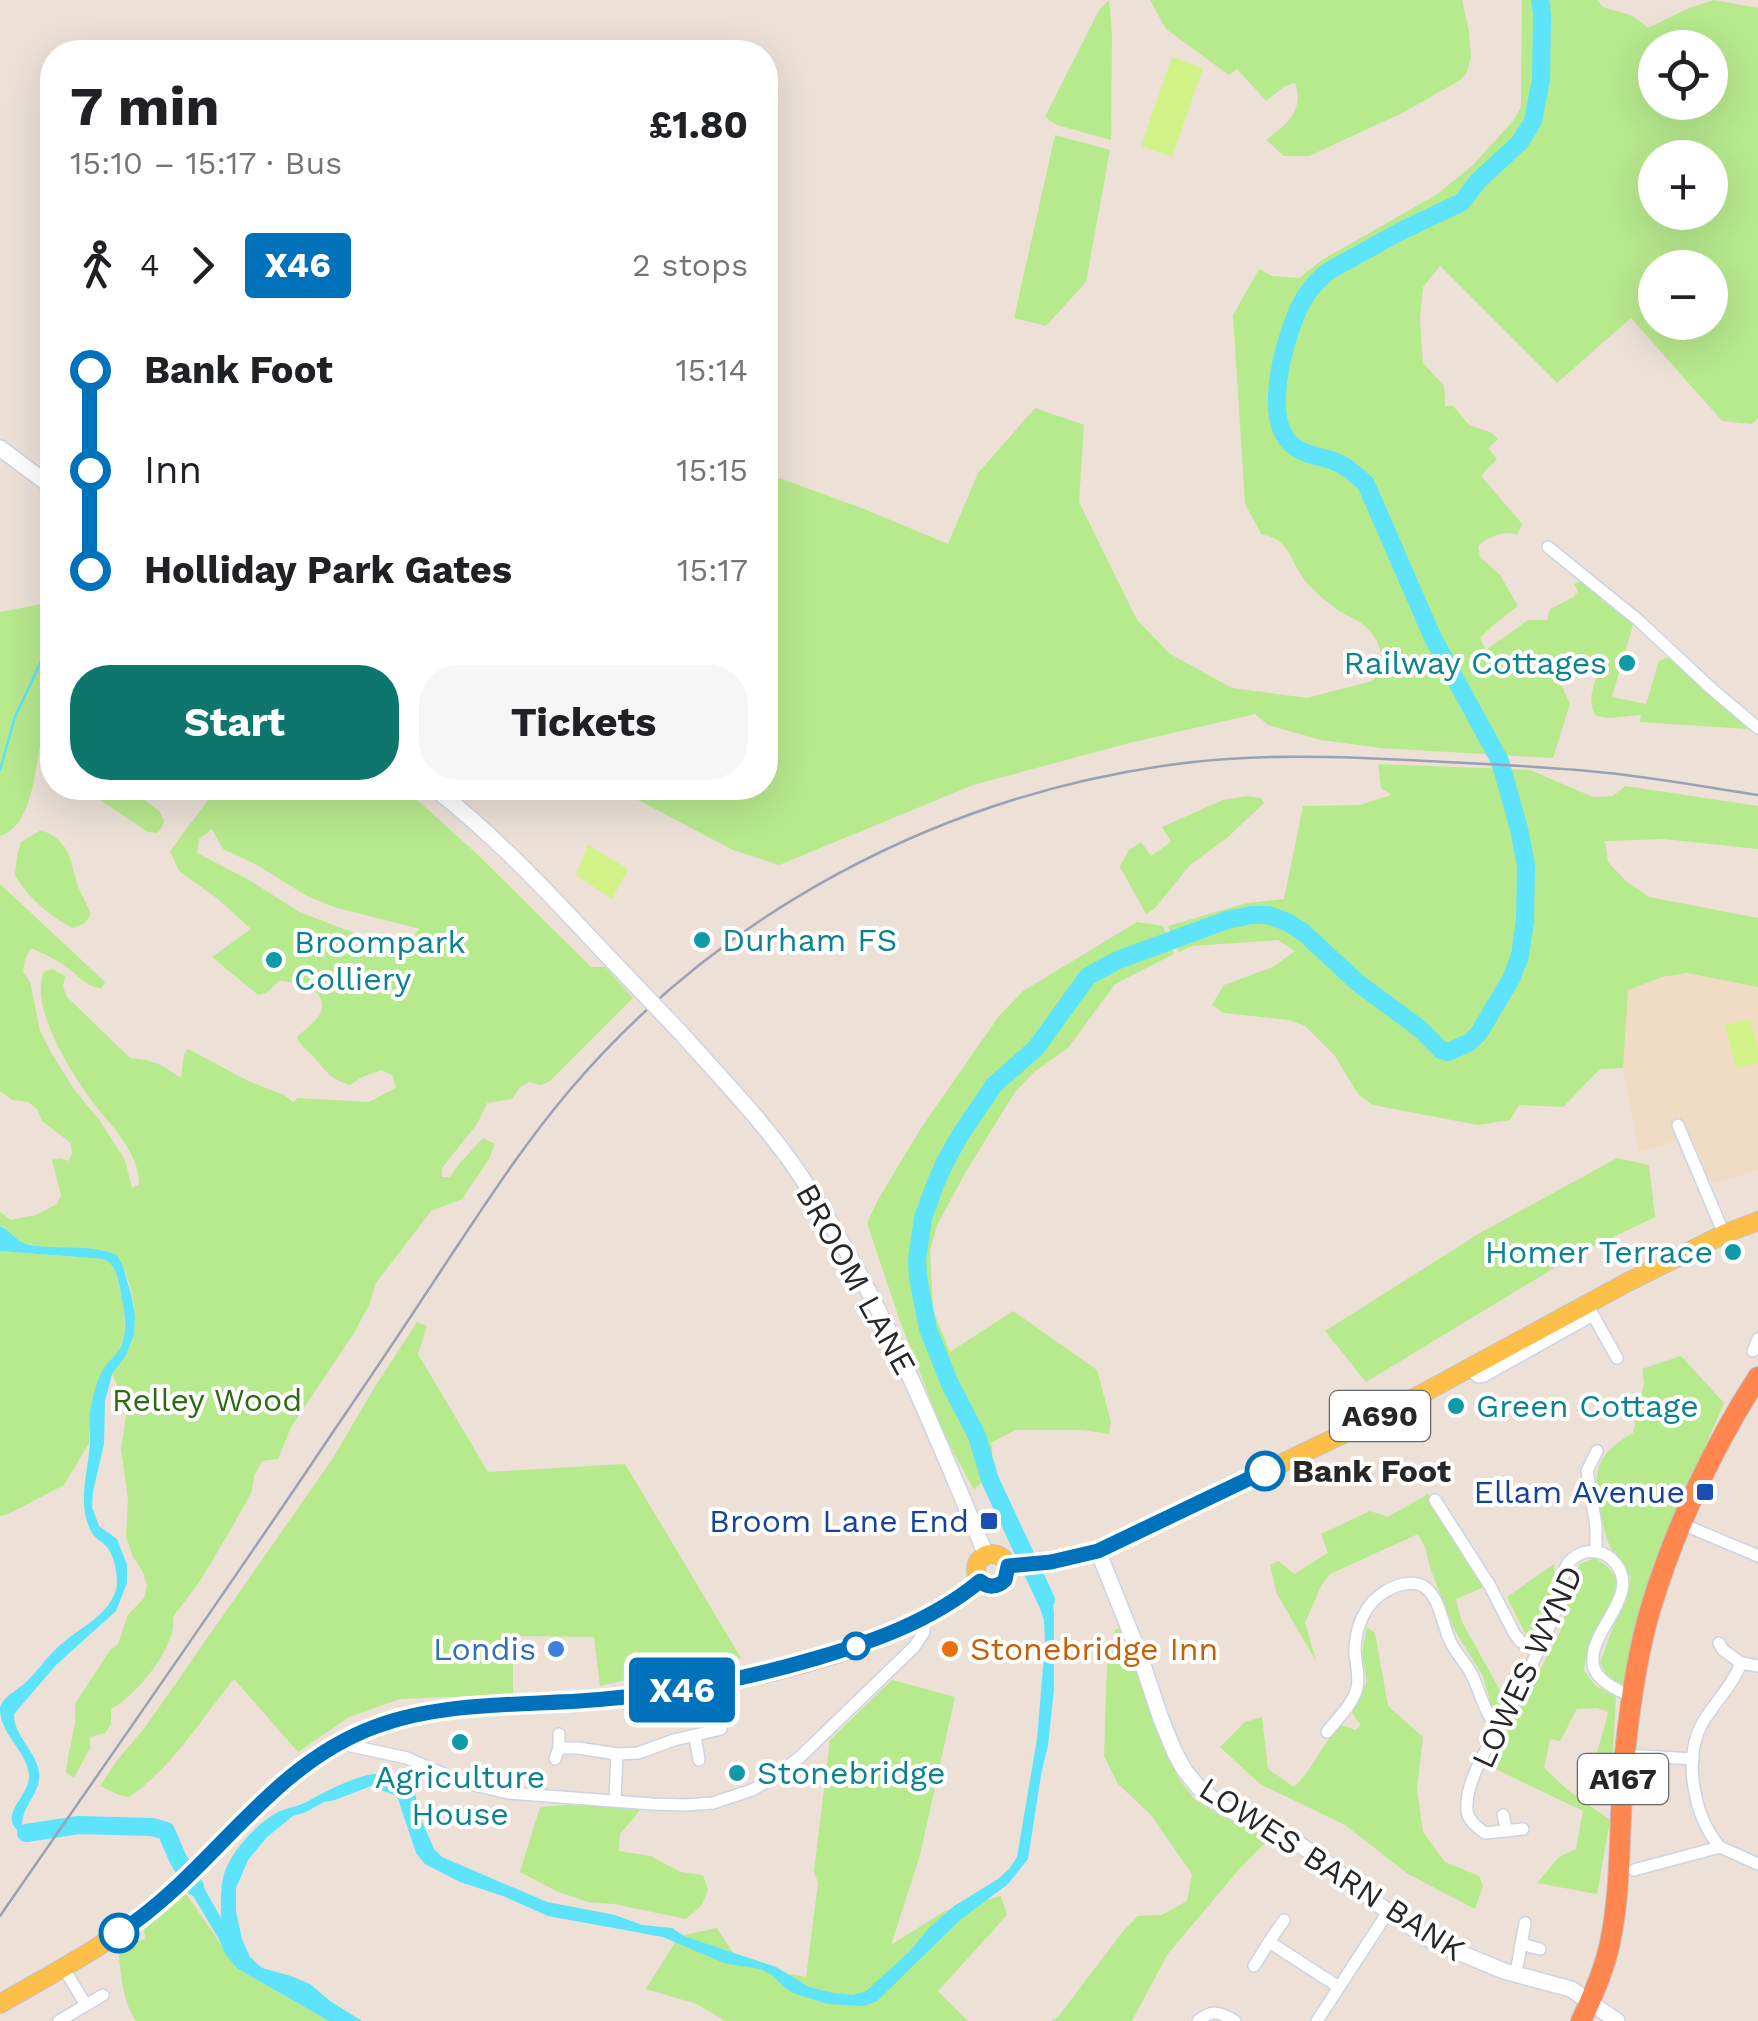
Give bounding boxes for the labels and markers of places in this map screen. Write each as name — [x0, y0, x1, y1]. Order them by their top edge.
place label: Railway Cottages — [1344, 644, 1607, 682]
marker: Railway Cottages — [1616, 652, 1638, 674]
place label: Durham FS — [722, 921, 897, 959]
place label: Broompark Colliery — [294, 923, 466, 998]
marker: Durham FS — [691, 929, 713, 951]
marker: Broompark Colliery — [263, 949, 285, 971]
place label: Homer Terrace — [1485, 1233, 1713, 1271]
marker: Homer Terrace — [1722, 1241, 1744, 1263]
place label: Green Cottage — [1476, 1387, 1699, 1425]
marker: Green Cottage — [1445, 1395, 1467, 1417]
marker: Bank Foot — [1246, 1452, 1284, 1490]
place label: Bank Foot — [1292, 1452, 1451, 1490]
place label: Ellam Avenue — [1474, 1473, 1685, 1511]
marker: Ellam Avenue — [1694, 1481, 1716, 1503]
place label: Broom Lane End — [709, 1502, 969, 1540]
marker: Broom Lane End — [978, 1510, 1000, 1532]
place label: Londis — [433, 1630, 536, 1668]
place label: Stonebridge Inn — [970, 1630, 1218, 1668]
unlabelled marker — [843, 1633, 869, 1659]
marker: Londis — [545, 1638, 567, 1660]
marker: Stonebridge Inn — [939, 1638, 961, 1660]
marker: Agriculture House — [449, 1731, 471, 1753]
place label: Stonebridge — [757, 1754, 946, 1792]
place label: Agriculture House — [375, 1758, 545, 1833]
marker: Stonebridge — [726, 1762, 748, 1784]
unlabelled marker — [100, 1914, 138, 1952]

